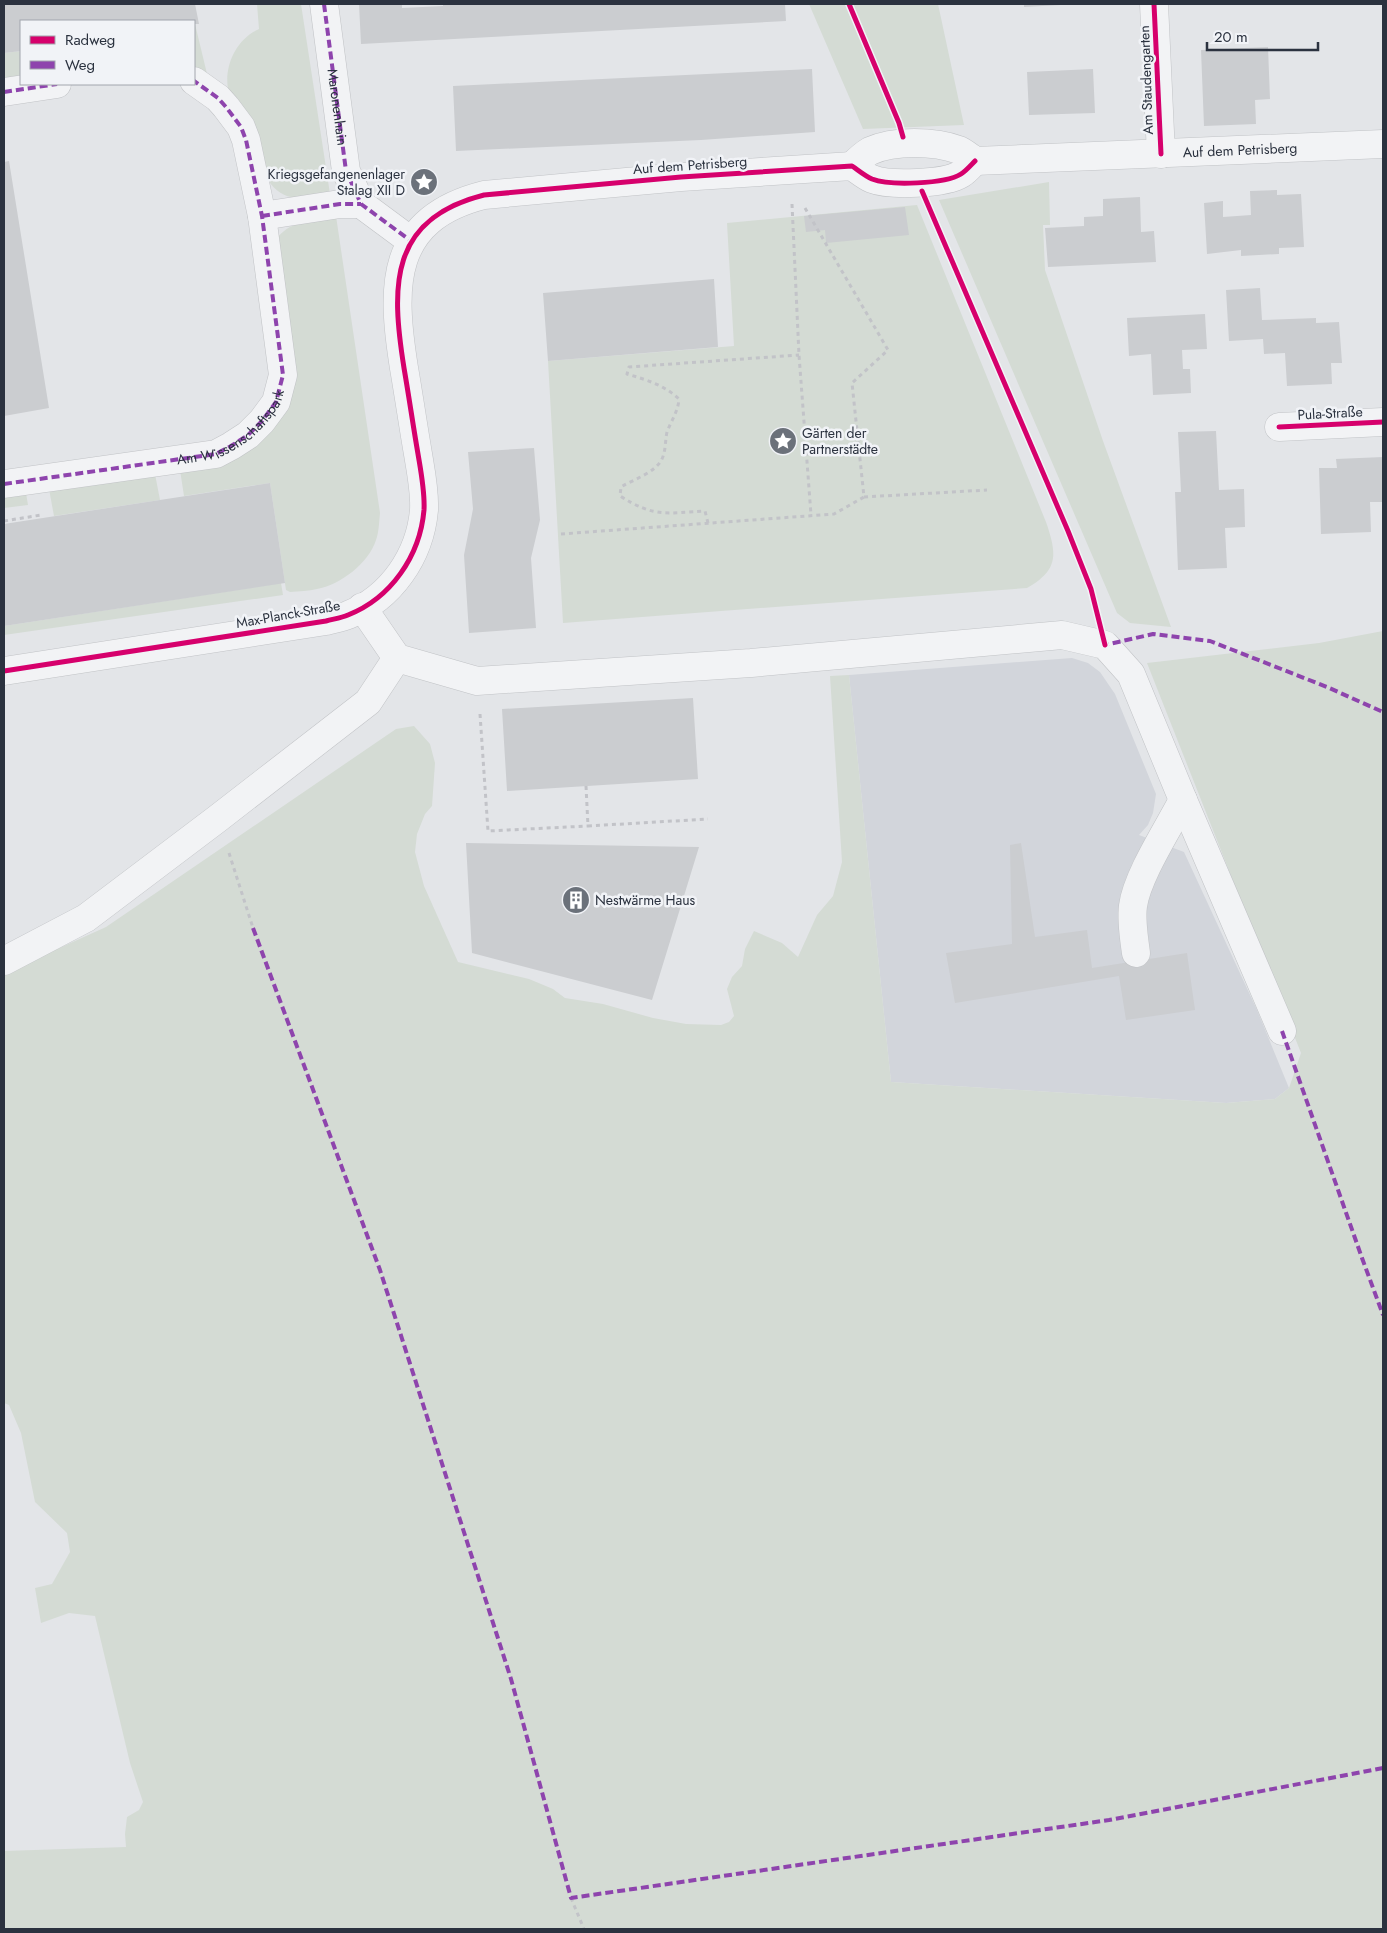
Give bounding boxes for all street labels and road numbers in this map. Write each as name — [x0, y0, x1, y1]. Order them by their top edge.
street label: Am Staudengarten — [1134, 25, 1158, 135]
street label: Maronenhain — [323, 67, 353, 147]
street label: Auf dem Petrisberg — [1182, 138, 1298, 162]
street label: Auf dem Petrisberg — [632, 151, 748, 179]
street label: Am Wissenschaftspark — [175, 386, 289, 469]
street label: Pula-Straße — [1297, 401, 1363, 425]
street label: Max-Planck-Straße — [234, 595, 342, 633]

